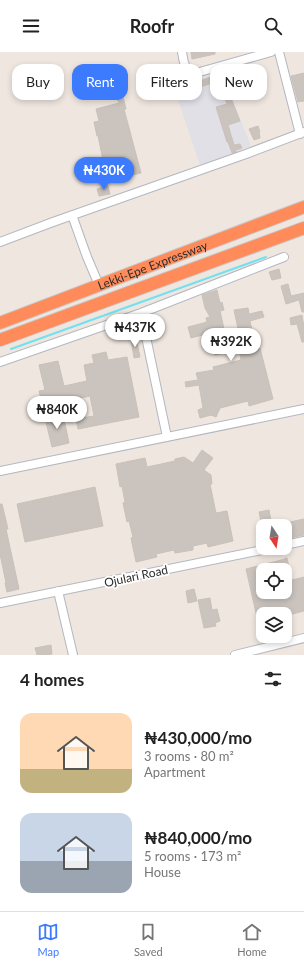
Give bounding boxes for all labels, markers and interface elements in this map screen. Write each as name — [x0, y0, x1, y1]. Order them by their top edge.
icon: menu — [20, 15, 42, 37]
text: Roofr — [130, 15, 174, 37]
icon: search — [262, 15, 284, 37]
chip: Buy — [12, 64, 64, 100]
chip: Rent — [72, 64, 128, 100]
chip: Filters — [136, 64, 202, 100]
chip: New — [210, 64, 267, 100]
pin: ₦430K — [76, 157, 132, 191]
text: ₦430K — [83, 162, 125, 178]
street label: Lekki-Epe Expressway — [95, 237, 210, 293]
pin: ₦437K — [107, 314, 163, 348]
text: ₦437K — [114, 319, 156, 335]
pin: ₦392K — [203, 328, 259, 362]
text: ₦392K — [210, 333, 252, 349]
pin: ₦840K — [29, 396, 85, 430]
text: ₦840K — [36, 401, 78, 417]
north arrow — [256, 519, 292, 555]
map controls — [256, 519, 292, 643]
street label: Ojulari Road — [103, 562, 169, 590]
button: locate — [256, 563, 292, 599]
button: layers — [256, 607, 292, 643]
icon: filters — [262, 668, 284, 690]
text: 4 homes — [20, 669, 84, 690]
text: ₦430,000/mo — [144, 727, 252, 748]
icon: home — [52, 729, 100, 777]
text: 3 rooms · 80 m² — [144, 748, 234, 764]
text: Apartment — [144, 764, 205, 780]
text: ₦840,000/mo — [144, 827, 252, 848]
icon: home — [52, 829, 100, 877]
text: 5 rooms · 173 m² — [144, 848, 241, 864]
text: House — [144, 864, 181, 880]
tab: Map — [37, 921, 59, 958]
tab: Saved — [134, 921, 163, 958]
tab: Home — [237, 921, 267, 958]

